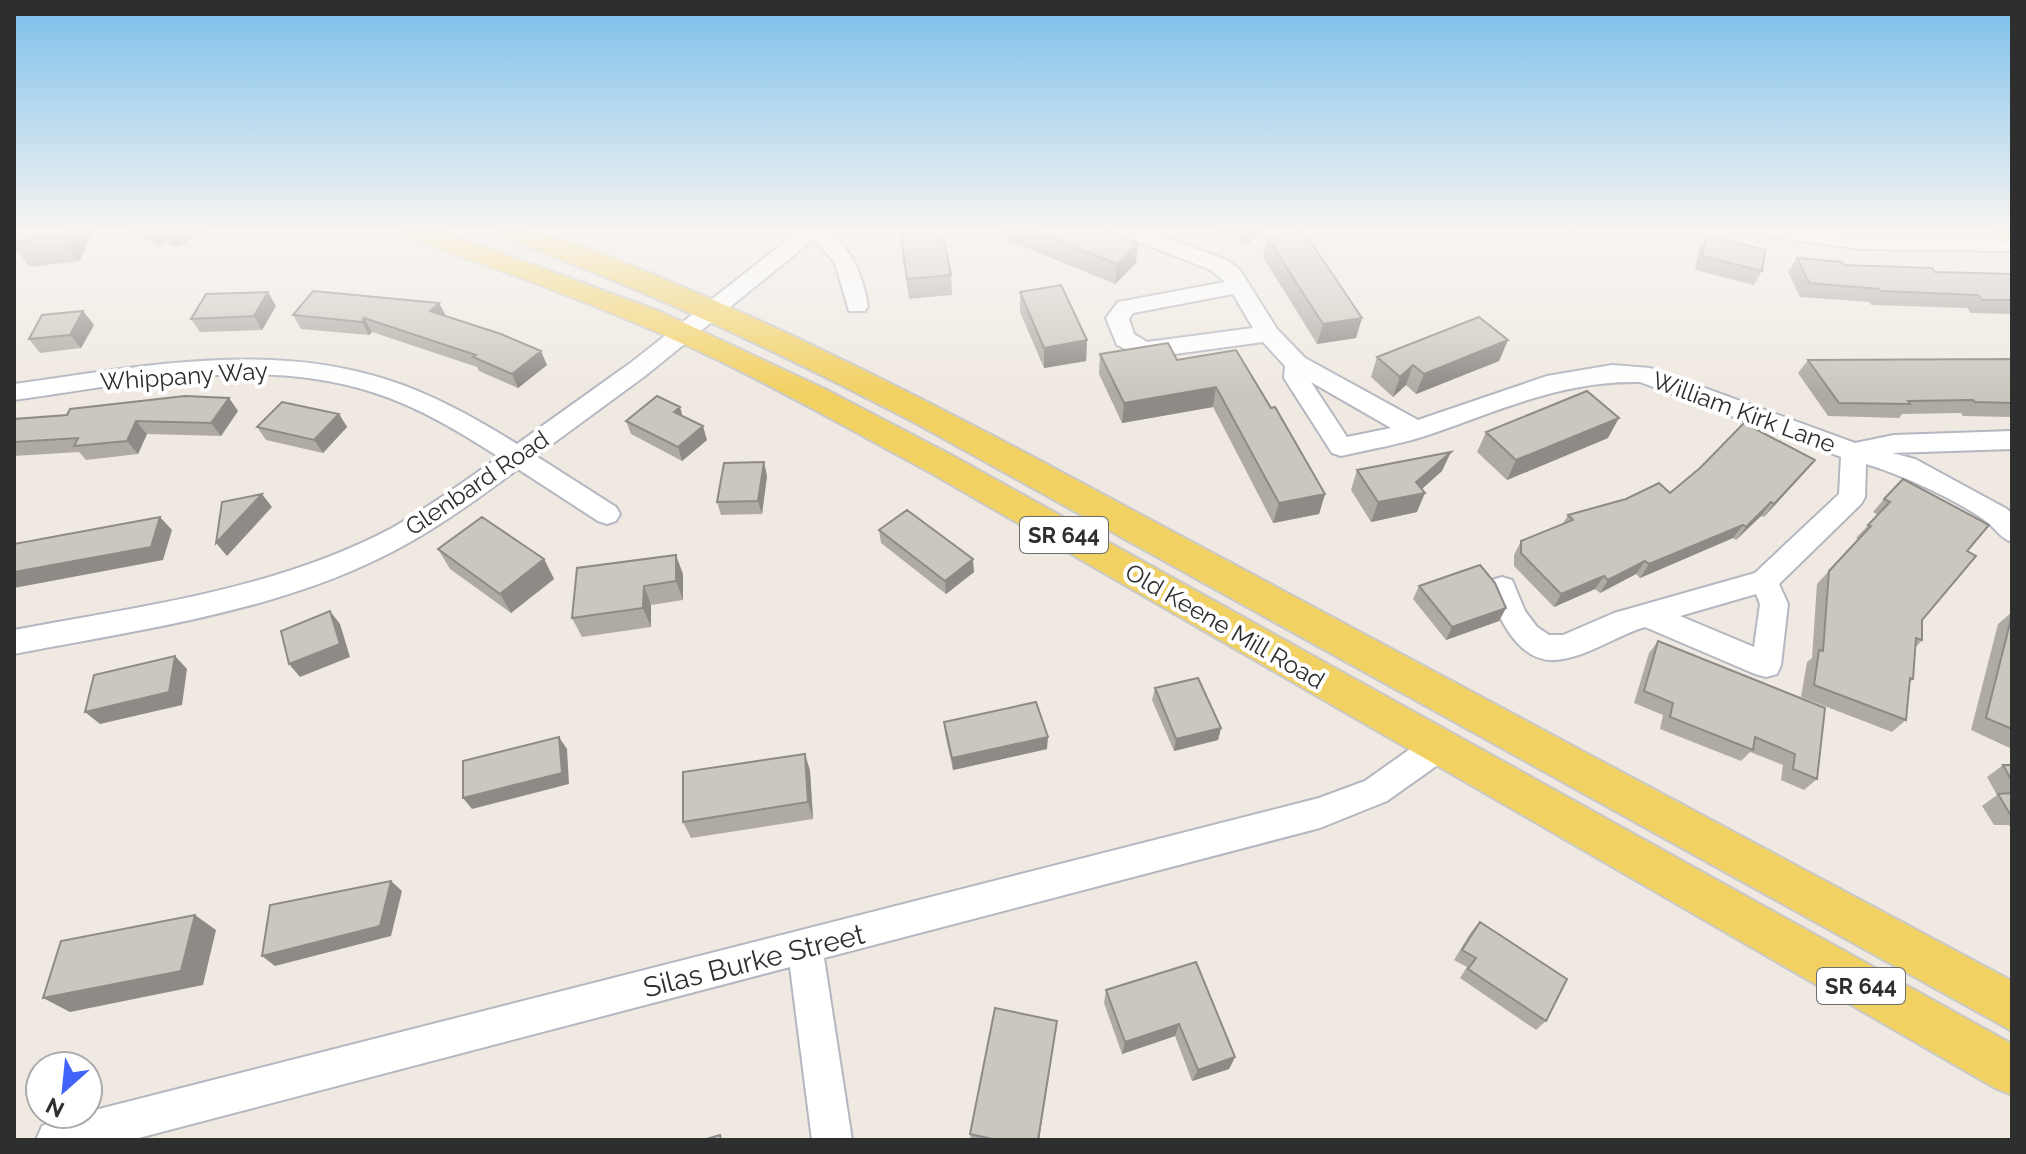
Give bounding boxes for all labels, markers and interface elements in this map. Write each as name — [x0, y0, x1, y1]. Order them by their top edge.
street label: Whippany Way — [99, 356, 269, 396]
street label: William Kirk Lane — [1648, 365, 1840, 459]
street label: Glenbard Road — [400, 424, 554, 542]
road number: SR 644 — [1020, 517, 1108, 553]
street label: Old Keene Mill Road — [1120, 557, 1330, 695]
street label: Silas Burke Street — [640, 917, 869, 1004]
road number: SR 644 — [1817, 968, 1905, 1004]
north arrow — [24, 1050, 104, 1130]
text: N — [42, 1092, 68, 1123]

